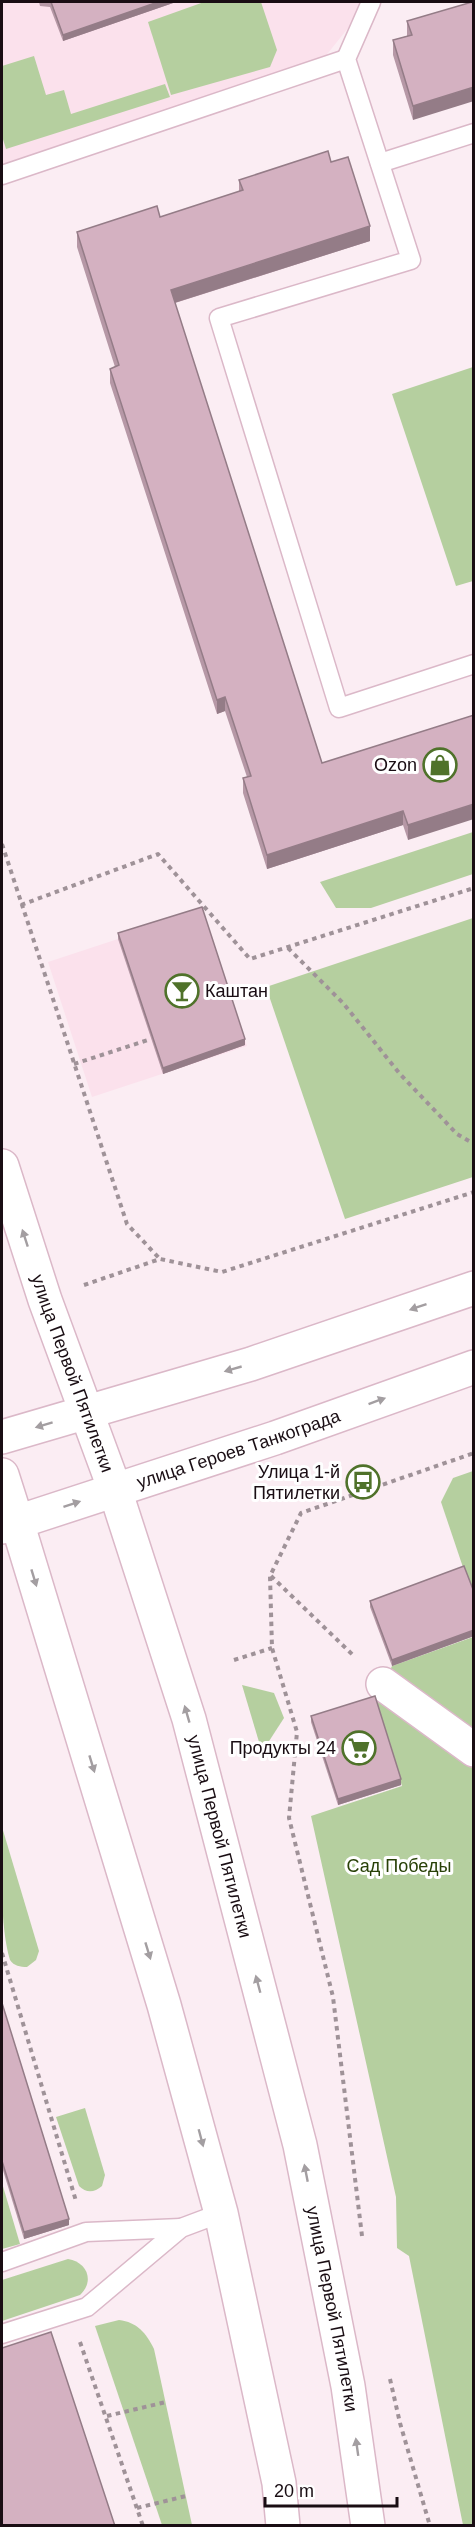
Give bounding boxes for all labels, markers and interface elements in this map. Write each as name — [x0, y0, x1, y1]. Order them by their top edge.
shop icon: Ozon — [422, 747, 458, 783]
place label: Ozon — [374, 755, 417, 775]
bar icon: Каштан — [164, 973, 200, 1009]
place label: Каштан — [205, 981, 268, 1001]
one-way arrow — [20, 1229, 29, 1247]
street label: улица Первой Пятилетки — [27, 1272, 118, 1475]
one-way arrow — [409, 1303, 427, 1312]
one-way arrow — [224, 1365, 243, 1375]
one-way arrow — [368, 1396, 386, 1406]
street label: улица Героев Танкограда — [134, 1405, 344, 1492]
one-way arrow — [35, 1421, 53, 1430]
place label: Улица 1-й Пятилетки — [253, 1462, 340, 1503]
bus stop icon: Улица 1-й Пятилетки — [345, 1464, 381, 1500]
one-way arrow — [63, 1499, 81, 1508]
one-way arrow — [30, 1569, 39, 1587]
one-way arrow — [182, 1705, 191, 1723]
supermarket icon: Продукты 24 — [341, 1730, 377, 1766]
street label: улица Первой Пятилетки — [184, 1733, 256, 1940]
place label: Продукты 24 — [230, 1738, 336, 1758]
one-way arrow — [88, 1755, 97, 1773]
park label: Сад Победы — [347, 1856, 451, 1876]
one-way arrow — [144, 1942, 153, 1960]
one-way arrow — [252, 1974, 262, 1993]
one-way arrow — [196, 2129, 206, 2148]
one-way arrow — [300, 2163, 310, 2182]
street label: улица Первой Пятилетки — [302, 2204, 362, 2413]
one-way arrow — [352, 2437, 361, 2456]
scale bar — [265, 2470, 397, 2508]
text: 20 m — [274, 2481, 314, 2501]

